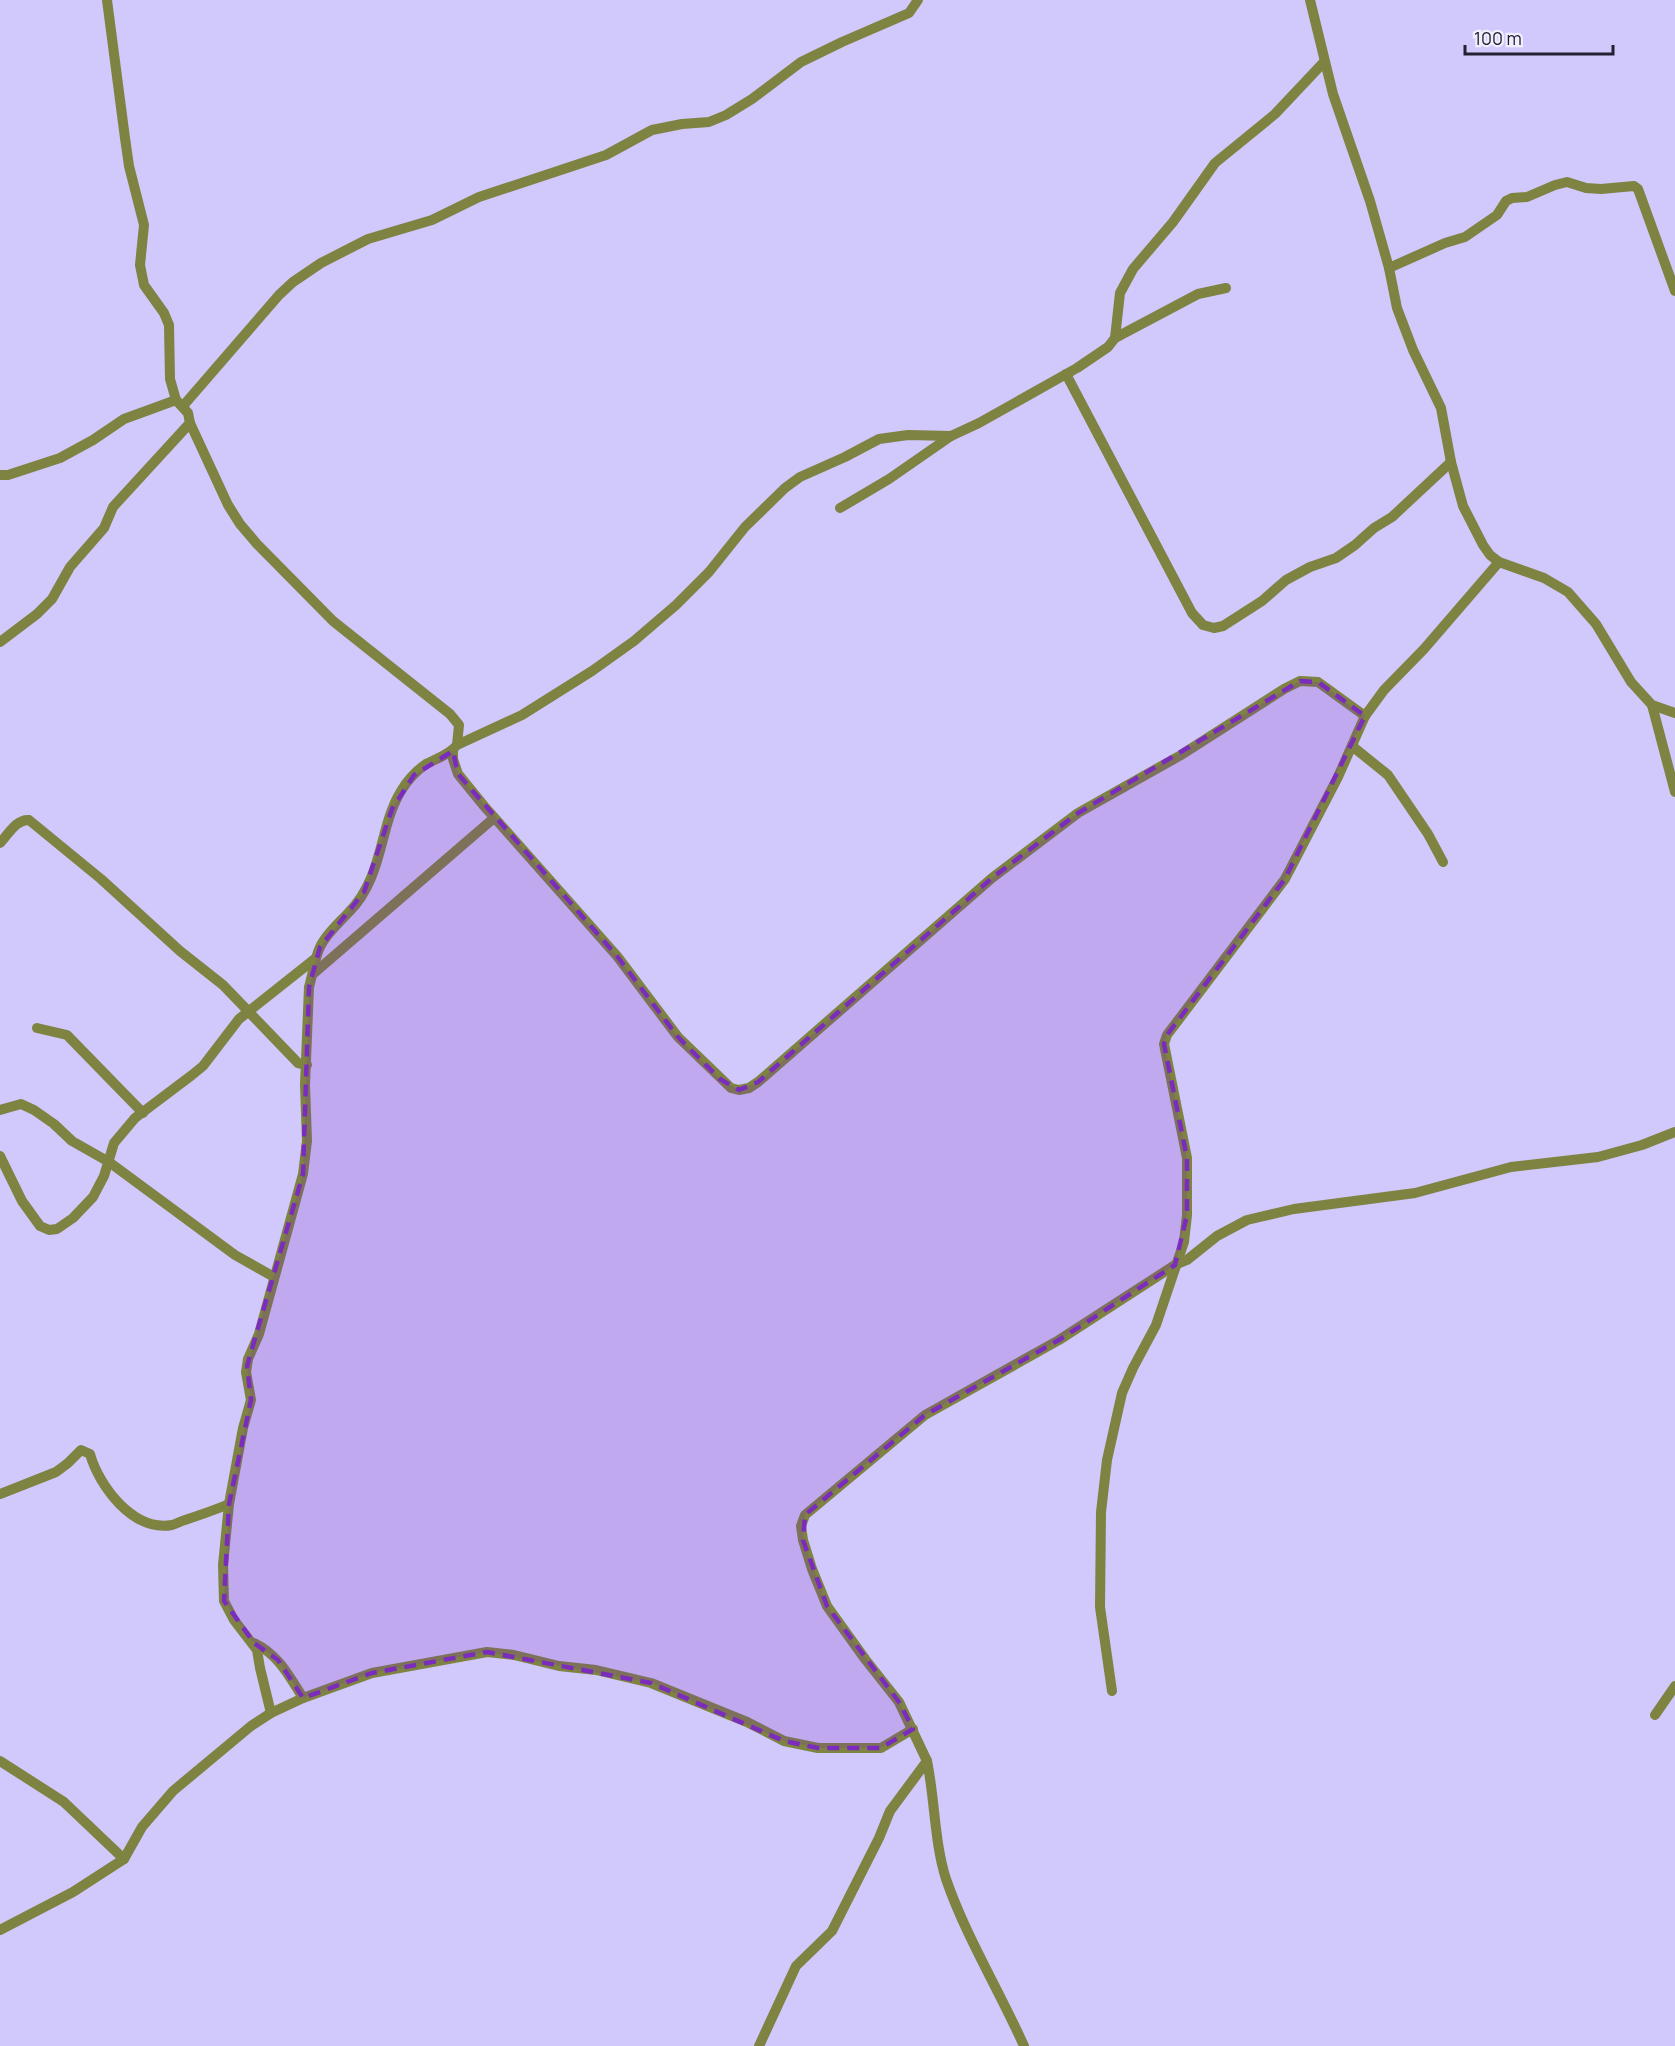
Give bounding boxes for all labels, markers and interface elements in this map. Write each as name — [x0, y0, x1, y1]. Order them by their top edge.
scale bar — [1465, 18, 1614, 56]
text: 100 m — [1474, 26, 1522, 50]

